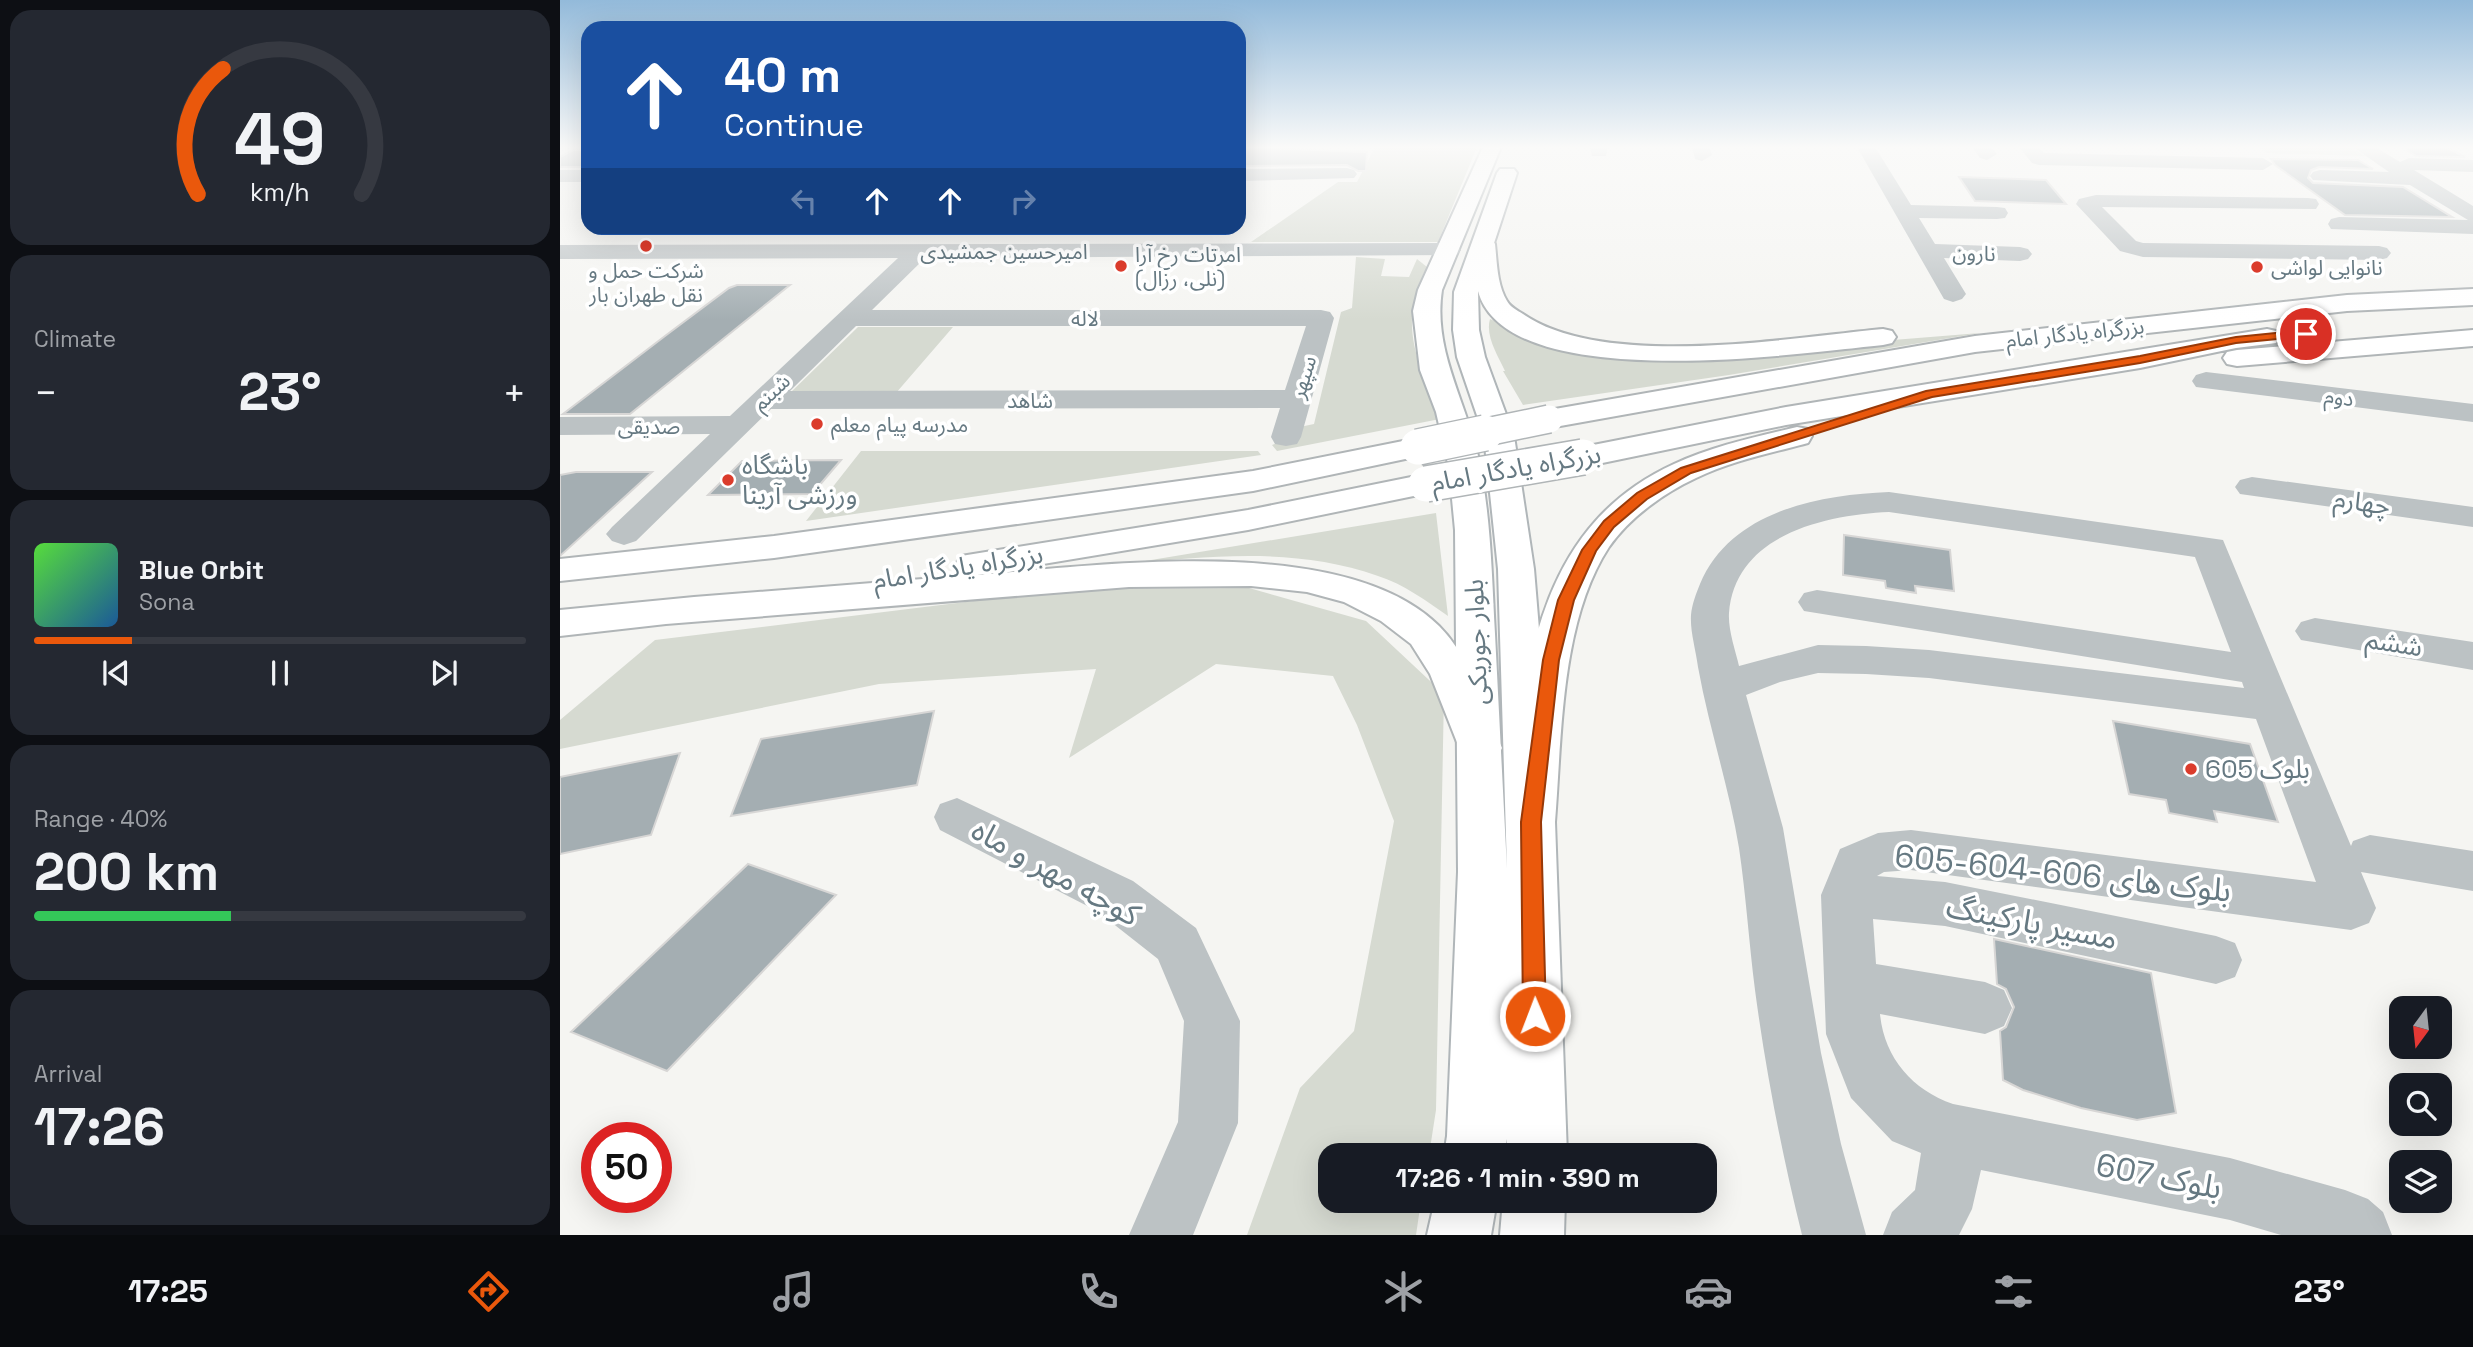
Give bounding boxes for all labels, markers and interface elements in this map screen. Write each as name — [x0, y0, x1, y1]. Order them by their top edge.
text: 40 m — [724, 44, 841, 106]
icon: ahead — [609, 49, 700, 140]
text: 49 — [234, 92, 326, 185]
text: Continue — [724, 105, 864, 145]
text: km/h — [250, 175, 310, 207]
icon: left — [785, 182, 823, 220]
icon: ahead — [858, 182, 896, 220]
icon: ahead — [931, 182, 969, 220]
icon: right — [1004, 182, 1042, 220]
marker: شرکت حمل و نقل طهران بار — [638, 238, 654, 254]
street label: امیرحسین جمشیدی — [920, 238, 1088, 265]
street label: نارون — [1952, 239, 1996, 267]
place label: امرتات رخ آرا (نلی، رزال) — [1135, 241, 1241, 292]
place label: نانوایی لواشی — [2271, 254, 2383, 281]
place label: شرکت حمل و نقل طهران بار — [588, 257, 704, 308]
marker: امرتات رخ آرا (نلی، رزال) — [1113, 258, 1129, 274]
marker: نانوایی لواشی — [2249, 259, 2265, 275]
pin — [2276, 304, 2336, 364]
street label: لاله — [1071, 305, 1099, 332]
street label: بزرگراه یادگار امام — [2005, 312, 2146, 357]
icon: arrive — [2287, 315, 2325, 353]
text: Climate — [34, 324, 116, 354]
street label: سپهر — [1283, 352, 1322, 403]
text: 23° — [239, 359, 322, 425]
street label: شبنم — [746, 367, 797, 418]
text: − — [34, 369, 58, 417]
text: + — [502, 369, 526, 417]
street label: دوم — [2322, 382, 2355, 415]
street label: شاهد — [1007, 387, 1053, 414]
place label: مدرسه پیام معلم — [831, 411, 968, 441]
street label: صدیقی — [618, 413, 680, 440]
marker: مدرسه پیام معلم — [809, 416, 825, 432]
street label: بزرگراه یادگار امام — [1428, 436, 1604, 503]
place label: باشگاه ورزشی آرینا — [742, 448, 857, 512]
marker: باشگاه ورزشی آرینا — [720, 472, 736, 488]
street label: چهارم — [2331, 481, 2393, 526]
street label: بزرگراه یادگار امام — [870, 537, 1046, 600]
text: Blue Orbit — [139, 553, 264, 587]
street label: بلوار جوریکی — [1457, 578, 1495, 706]
text: Sona — [139, 587, 195, 617]
street label: ششم — [2363, 622, 2425, 667]
icon: previous — [97, 654, 135, 692]
icon: pause — [261, 654, 299, 692]
icon: next — [425, 654, 463, 692]
place label: بلوک 605 — [2205, 752, 2310, 786]
marker: بلوک 605 — [2183, 761, 2199, 777]
text: Range · 40% — [34, 804, 167, 834]
street label: کوچه مهر و ماه — [965, 809, 1148, 935]
street label: بلوک های 606-604-605 — [1893, 835, 2233, 911]
text: 200 km — [34, 839, 219, 905]
street label: مسیر پارکینگ — [1943, 886, 2121, 958]
position arrow — [1498, 979, 1572, 1053]
north arrow — [2389, 996, 2452, 1059]
map controls — [2389, 996, 2452, 1213]
text: Arrival — [34, 1059, 102, 1089]
button: search — [2389, 1073, 2452, 1136]
text: 17:26 — [34, 1094, 165, 1160]
speed limit sign: 50 — [581, 1122, 672, 1213]
street label: بلوک 607 — [2093, 1144, 2225, 1208]
button: layers — [2389, 1150, 2452, 1213]
text: 17:26 · 1 min · 390 m — [1395, 1161, 1640, 1195]
icon: directions — [464, 1267, 513, 1316]
icon: music — [769, 1267, 818, 1316]
icon: phone — [1074, 1267, 1123, 1316]
icon: climate — [1379, 1267, 1428, 1316]
icon: car — [1684, 1267, 1733, 1316]
icon: filters — [1989, 1267, 2038, 1316]
text: 17:25 — [128, 1271, 208, 1311]
text: 23° — [2294, 1271, 2345, 1311]

